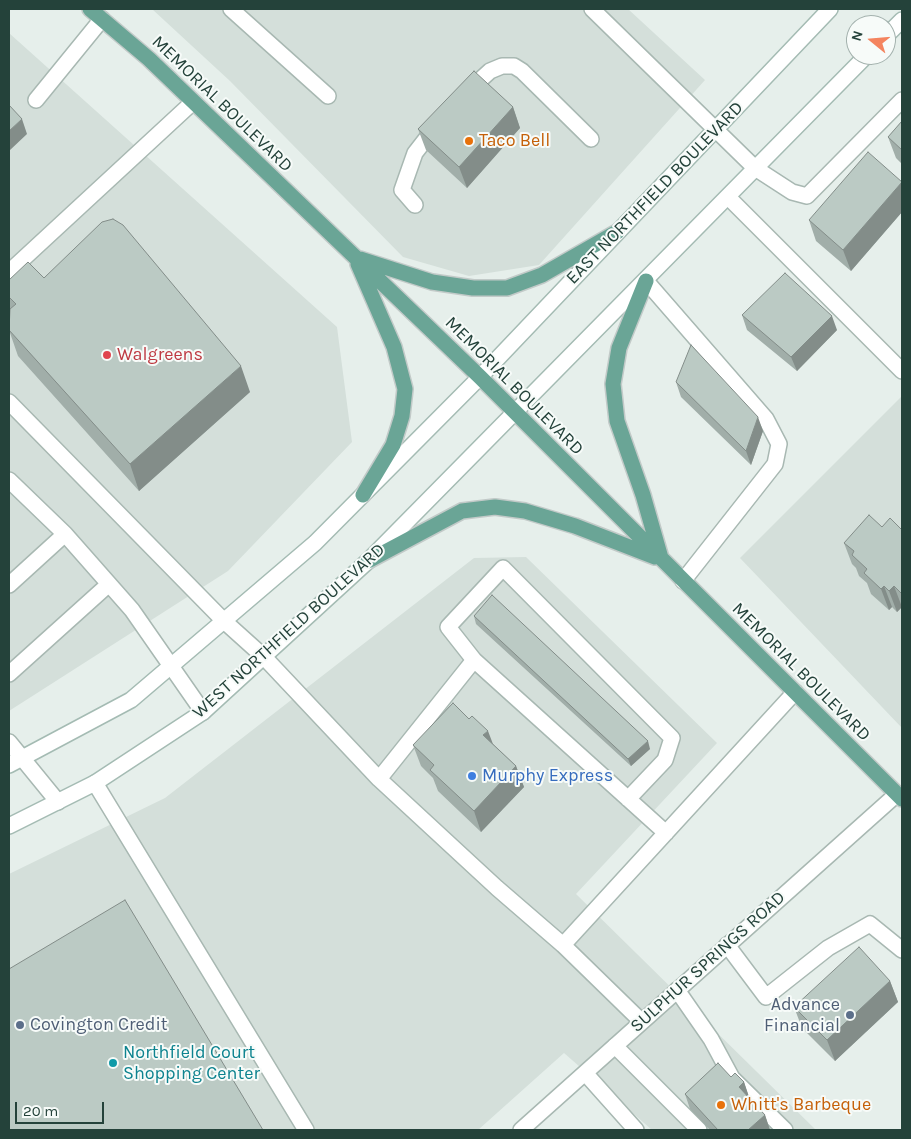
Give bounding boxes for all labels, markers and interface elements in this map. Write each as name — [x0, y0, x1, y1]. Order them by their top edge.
north arrow — [846, 15, 896, 65]
text: N — [848, 28, 867, 43]
street label: MEMORIAL BOULEVARD — [147, 31, 297, 177]
street label: EAST NORTHFIELD BOULEVARD — [562, 97, 748, 289]
place label: Taco Bell — [479, 130, 550, 152]
marker: Taco Bell — [463, 135, 475, 147]
street label: MEMORIAL BOULEVARD — [440, 312, 588, 460]
place label: Walgreens — [117, 344, 203, 366]
marker: Walgreens — [101, 349, 113, 361]
street label: WEST NORTHFIELD BOULEVARD — [188, 539, 390, 723]
street label: MEMORIAL BOULEVARD — [727, 598, 875, 746]
place label: Murphy Express — [482, 765, 613, 787]
marker: Murphy Express — [466, 770, 478, 782]
street label: SULPHUR SPRINGS ROAD — [626, 887, 790, 1037]
place label: Advance Financial — [764, 994, 840, 1036]
marker: Advance Financial — [844, 1009, 856, 1021]
place label: Covington Credit — [30, 1014, 168, 1036]
marker: Covington Credit — [14, 1019, 26, 1031]
place label: Northfield Court Shopping Center — [123, 1042, 260, 1084]
marker: Northfield Court Shopping Center — [107, 1057, 119, 1069]
scale bar — [18, 1092, 106, 1124]
place label: Whitt's Barbeque — [731, 1094, 871, 1116]
marker: Whitt's Barbeque — [715, 1099, 727, 1111]
text: 20 m — [23, 1102, 58, 1120]

